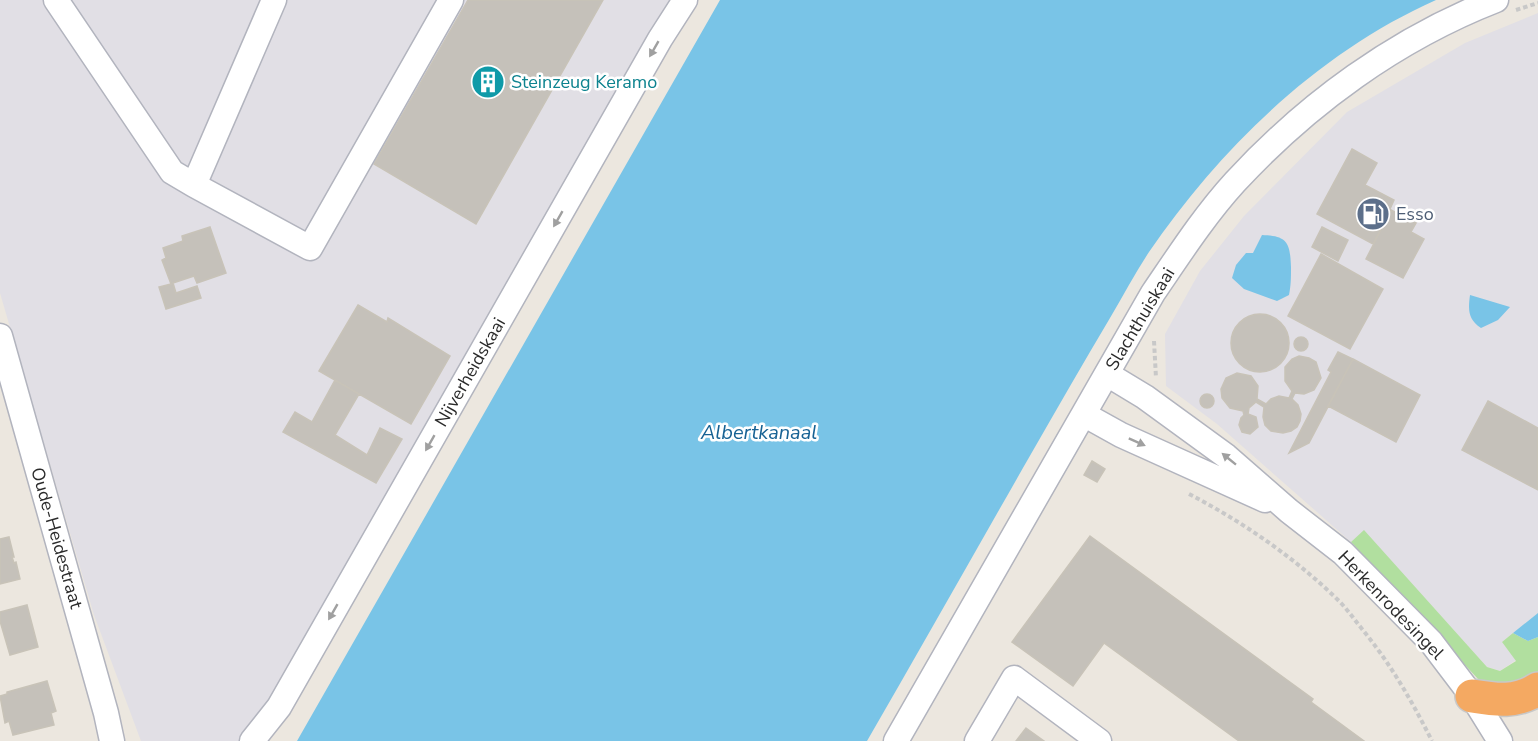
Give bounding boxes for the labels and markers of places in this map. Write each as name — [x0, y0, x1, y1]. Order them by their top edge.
building icon: Steinzeug Keramo — [470, 64, 506, 100]
place label: Steinzeug Keramo — [511, 70, 657, 94]
fuel station icon: Esso — [1355, 196, 1391, 232]
place label: Esso — [1396, 202, 1434, 226]

